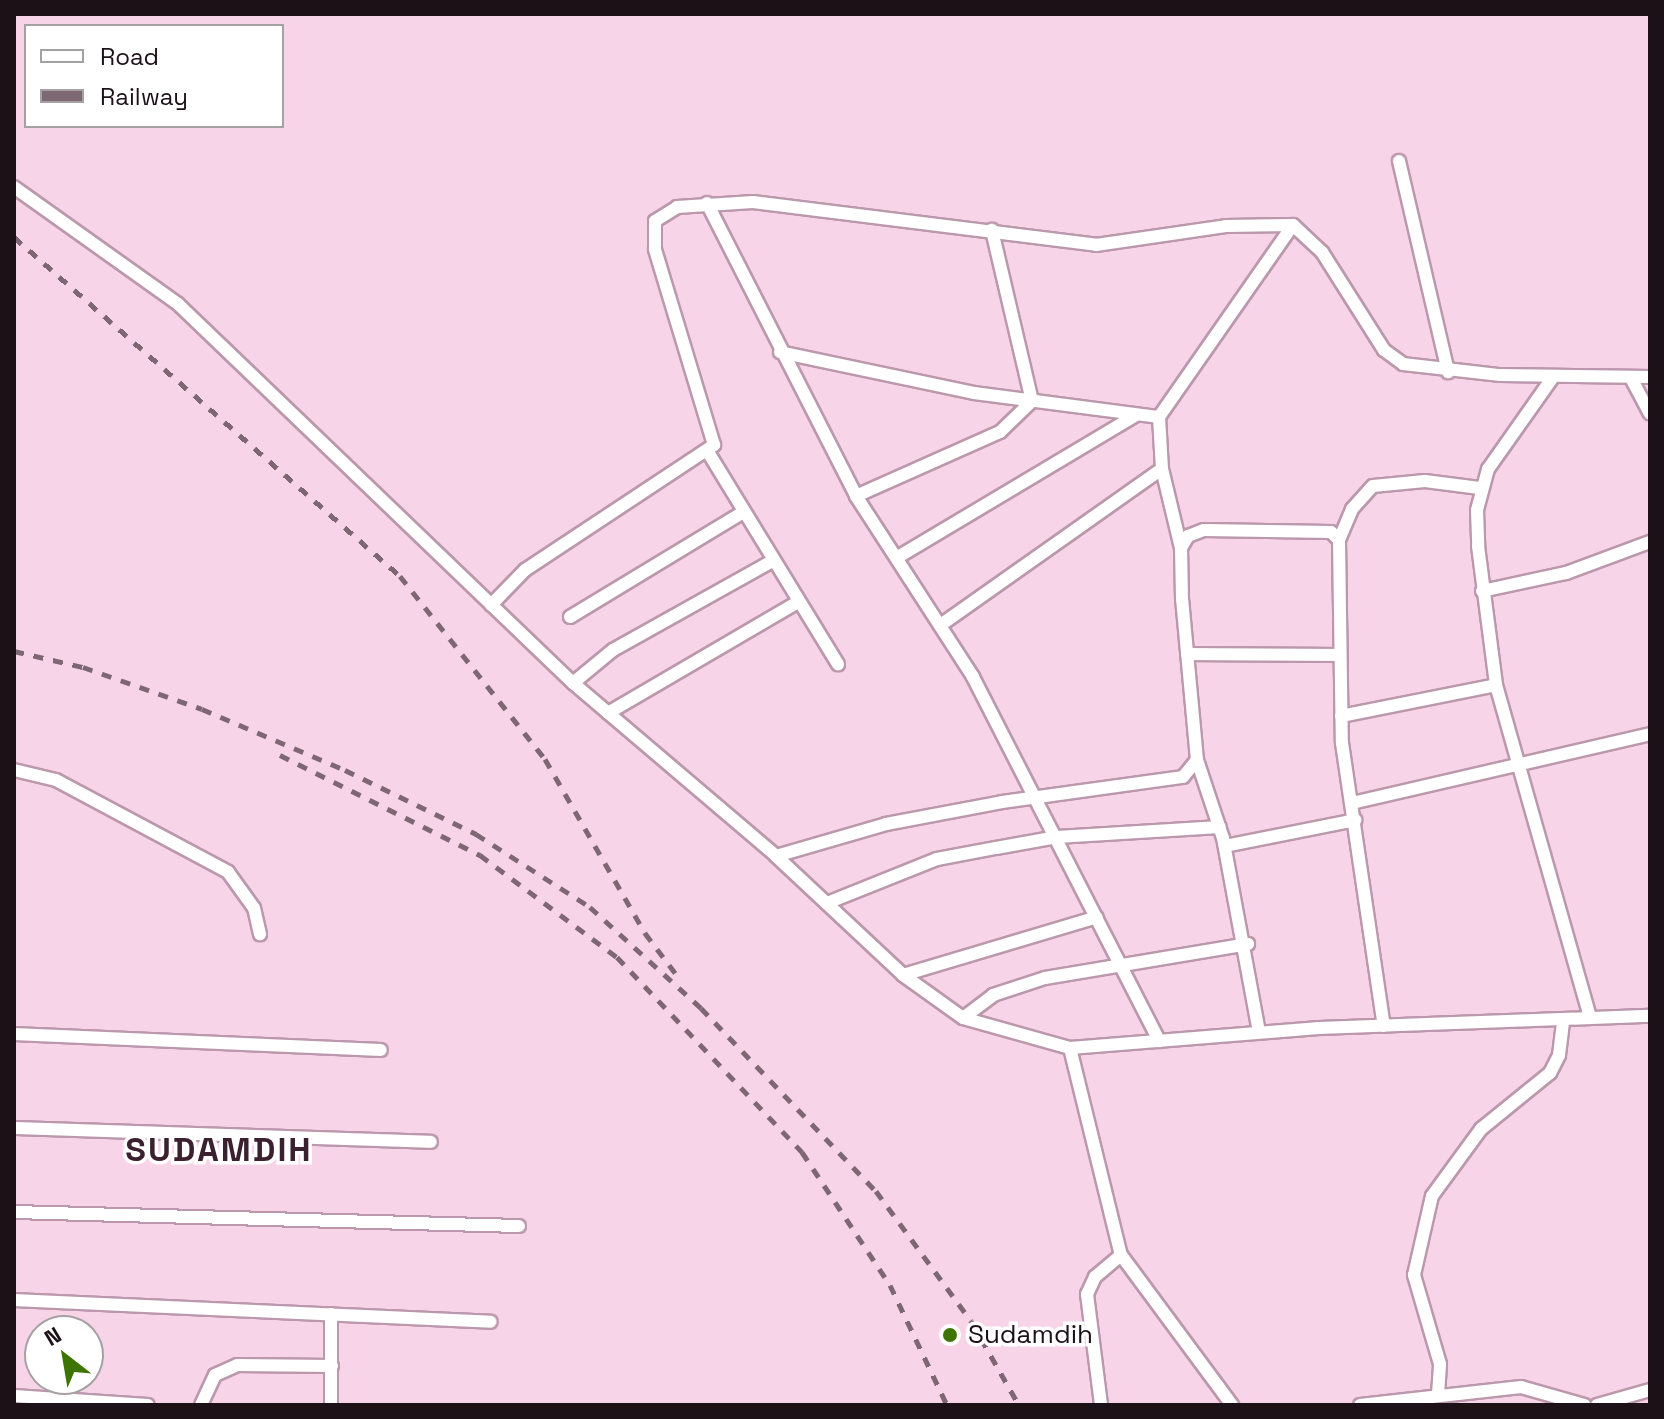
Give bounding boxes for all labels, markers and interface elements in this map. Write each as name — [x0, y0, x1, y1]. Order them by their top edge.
legend — [24, 24, 284, 128]
text: Road — [100, 41, 159, 72]
text: Railway — [100, 81, 188, 112]
district label: SUDAMDIH — [125, 1130, 313, 1170]
north arrow — [24, 1315, 104, 1395]
place label: Sudamdih — [968, 1319, 1093, 1351]
text: N — [39, 1320, 66, 1352]
marker: Sudamdih — [939, 1324, 961, 1346]

